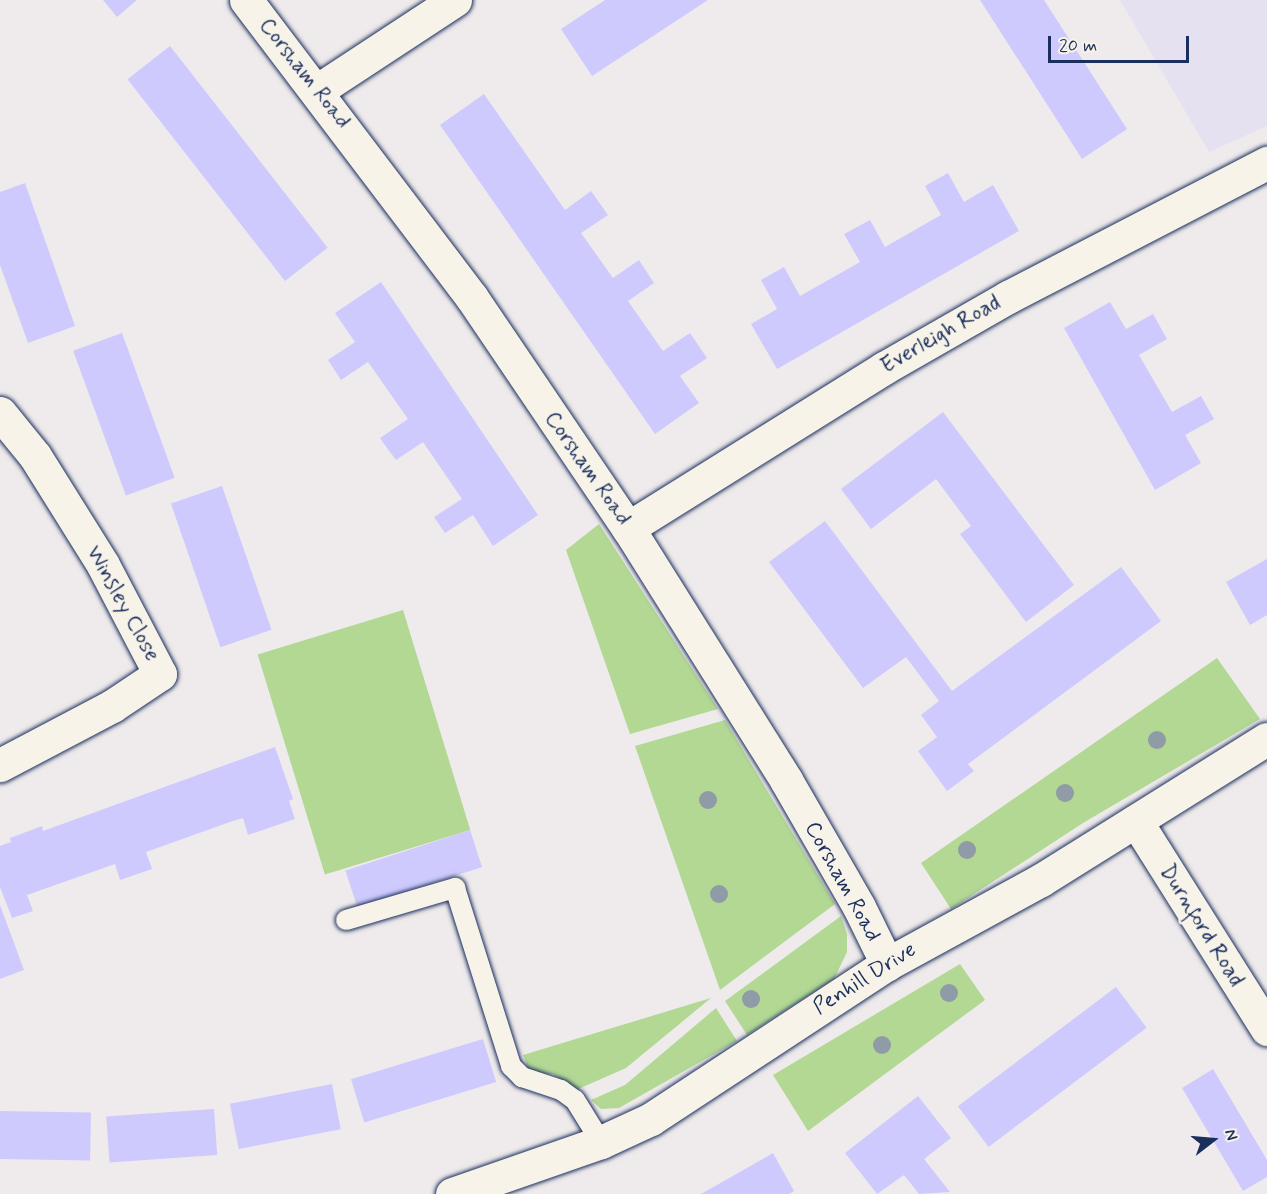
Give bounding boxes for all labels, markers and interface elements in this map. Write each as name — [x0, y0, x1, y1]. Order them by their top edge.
street label: Corsham Road — [253, 14, 355, 134]
scale bar — [1051, 24, 1192, 62]
text: 20 m — [1059, 34, 1097, 58]
street label: Everleigh Road — [877, 290, 1005, 380]
street label: Corsham Road — [539, 408, 635, 530]
street label: Winsley Close — [79, 542, 165, 666]
street label: Corsham Road — [799, 818, 885, 946]
street label: Durnford Road — [1153, 861, 1249, 991]
street label: Penhill Drive — [809, 937, 921, 1021]
north arrow — [1183, 1110, 1243, 1170]
text: N — [1219, 1127, 1242, 1143]

